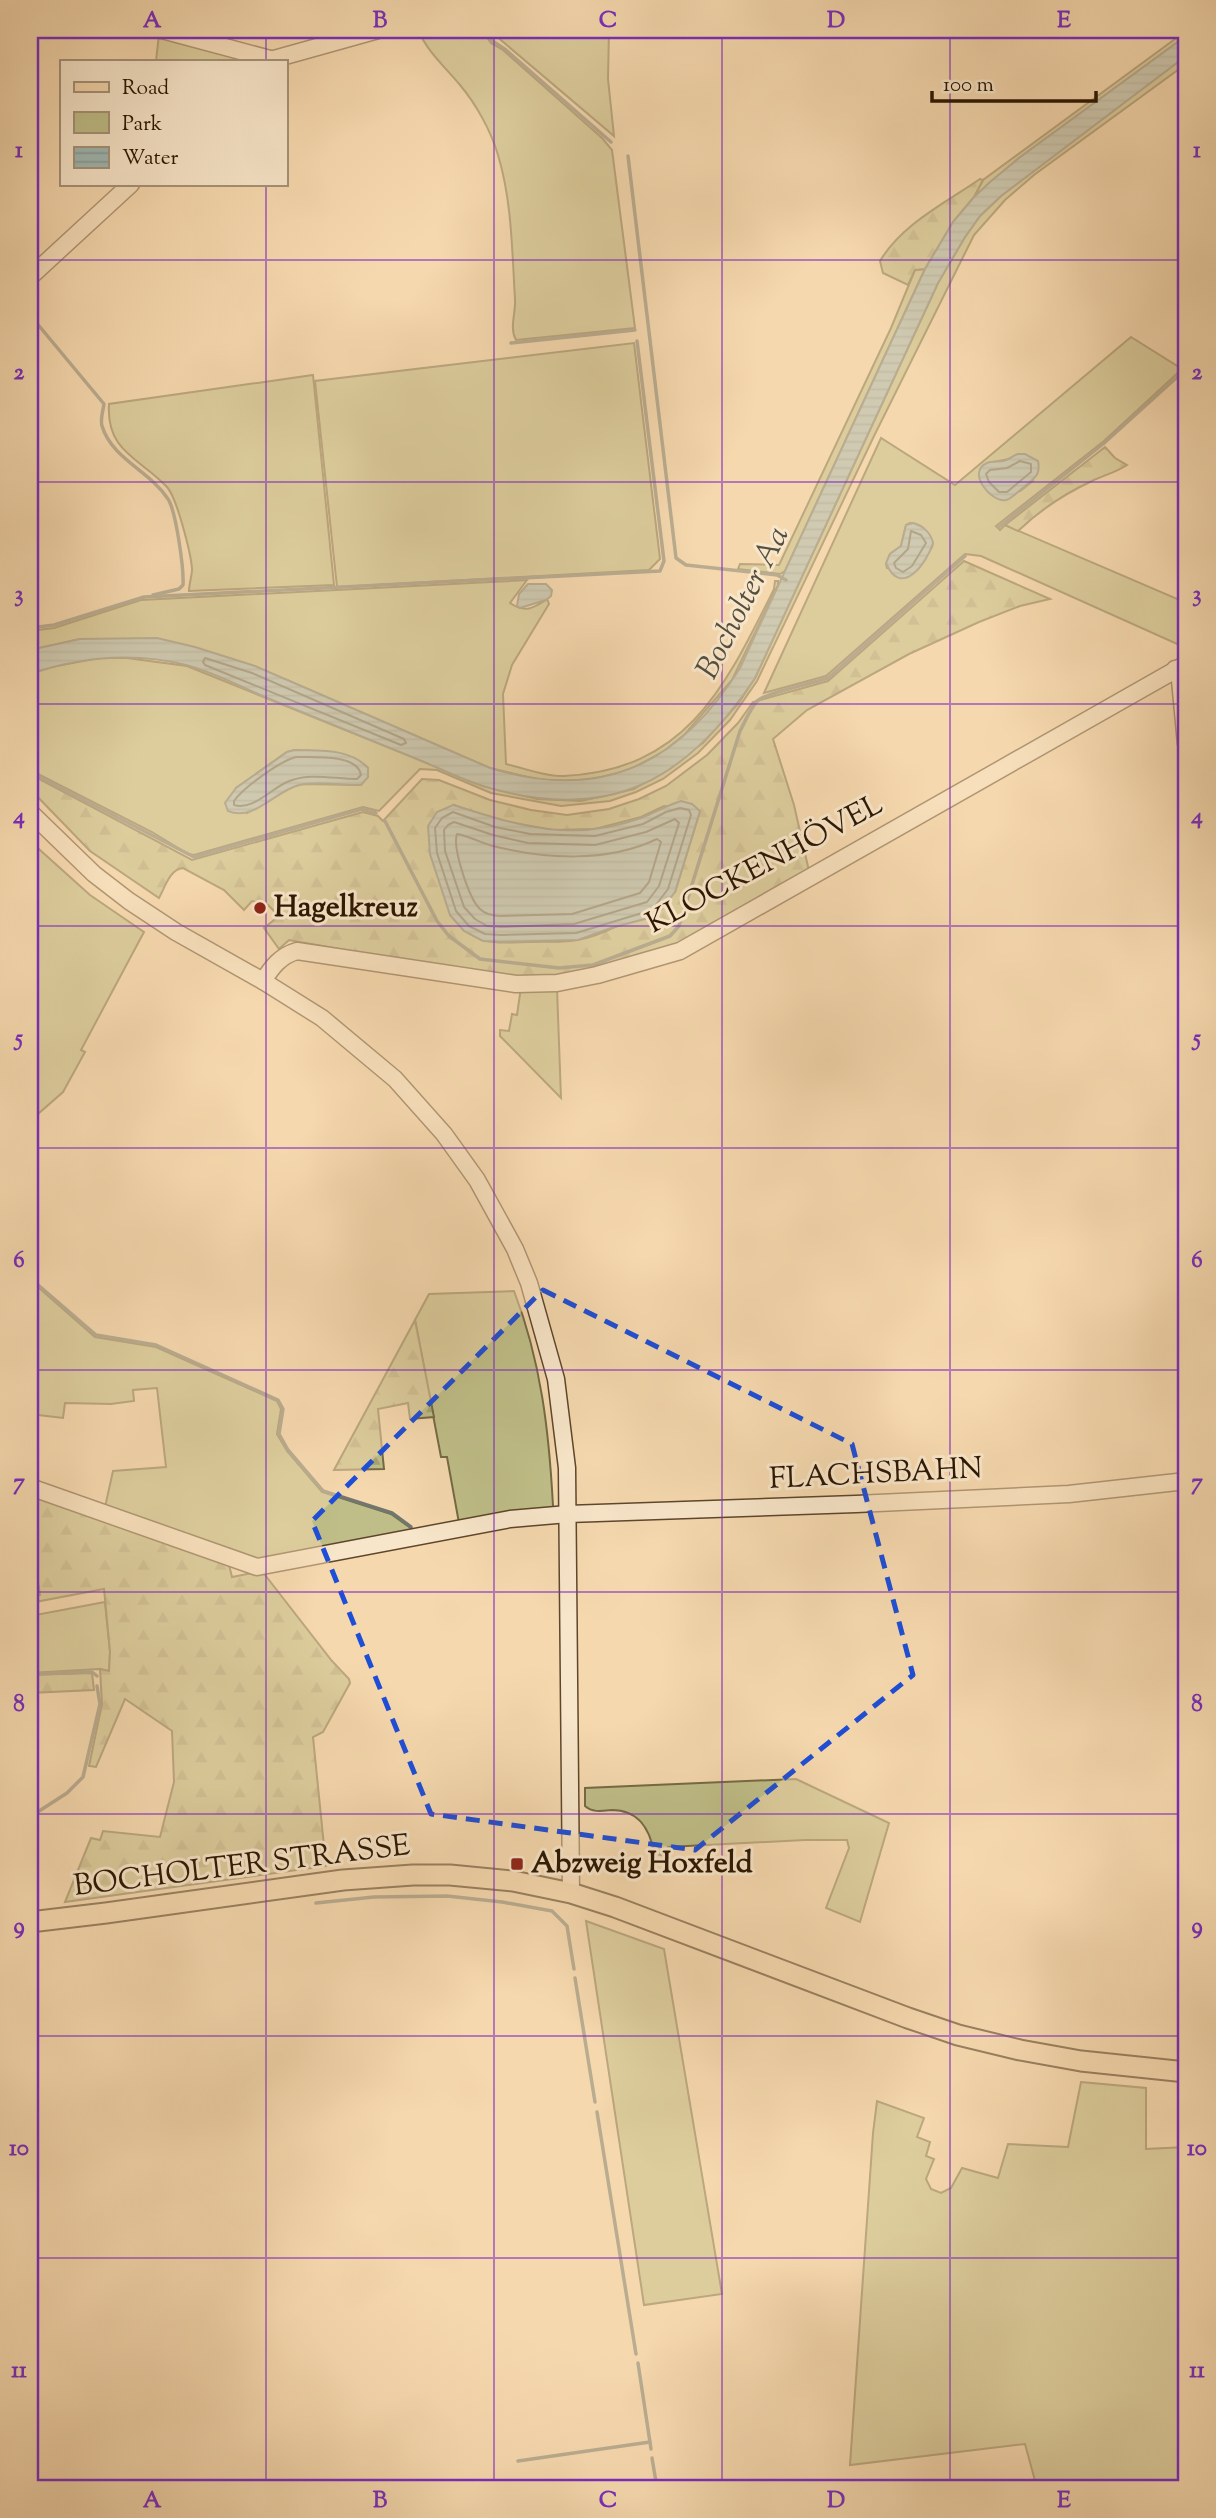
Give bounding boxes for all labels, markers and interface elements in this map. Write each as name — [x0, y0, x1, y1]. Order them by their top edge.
text: A — [143, 5, 162, 38]
text: B — [373, 5, 388, 38]
text: C — [599, 5, 617, 38]
text: D — [827, 5, 845, 38]
text: E — [1057, 5, 1071, 38]
legend — [60, 60, 287, 186]
scale bar — [932, 60, 1097, 104]
text: 100 m — [943, 71, 994, 101]
text: Road — [122, 74, 169, 104]
text: Park — [122, 110, 163, 140]
text: 1 — [15, 135, 23, 168]
text: 1 — [1193, 135, 1201, 168]
text: Water — [122, 144, 179, 174]
text: 2 — [14, 357, 25, 390]
text: 2 — [1192, 357, 1203, 390]
water label: Bocholter Aa — [686, 519, 802, 687]
text: 3 — [14, 579, 24, 612]
text: 3 — [1192, 579, 1202, 612]
street label: KLOCKENHÖVEL — [639, 784, 891, 946]
text: 4 — [12, 801, 25, 834]
text: 4 — [1190, 801, 1203, 834]
place label: Hagelkreuz — [274, 887, 418, 930]
marker: Hagelkreuz — [252, 900, 268, 916]
text: 5 — [13, 1023, 23, 1056]
text: 5 — [1191, 1023, 1201, 1056]
text: 6 — [13, 1245, 25, 1278]
text: 6 — [1191, 1245, 1203, 1278]
street label: FLACHSBAHN — [768, 1448, 984, 1502]
text: 7 — [13, 1467, 25, 1500]
text: 7 — [1191, 1467, 1203, 1500]
text: 8 — [13, 1689, 25, 1722]
text: 8 — [1191, 1689, 1203, 1722]
street label: BOCHOLTER STRASSE — [71, 1825, 413, 1909]
place label: Abzweig Hoxfeld — [531, 1843, 753, 1886]
marker: Abzweig Hoxfeld — [509, 1856, 525, 1872]
text: 9 — [13, 1911, 25, 1944]
text: 9 — [1191, 1911, 1203, 1944]
text: 10 — [9, 2133, 29, 2166]
text: 10 — [1187, 2133, 1207, 2166]
text: 11 — [11, 2355, 27, 2388]
text: 11 — [1189, 2355, 1205, 2388]
text: A — [143, 2485, 162, 2518]
text: B — [373, 2485, 388, 2518]
text: C — [599, 2485, 617, 2518]
text: D — [827, 2485, 845, 2518]
text: E — [1057, 2485, 1071, 2518]

